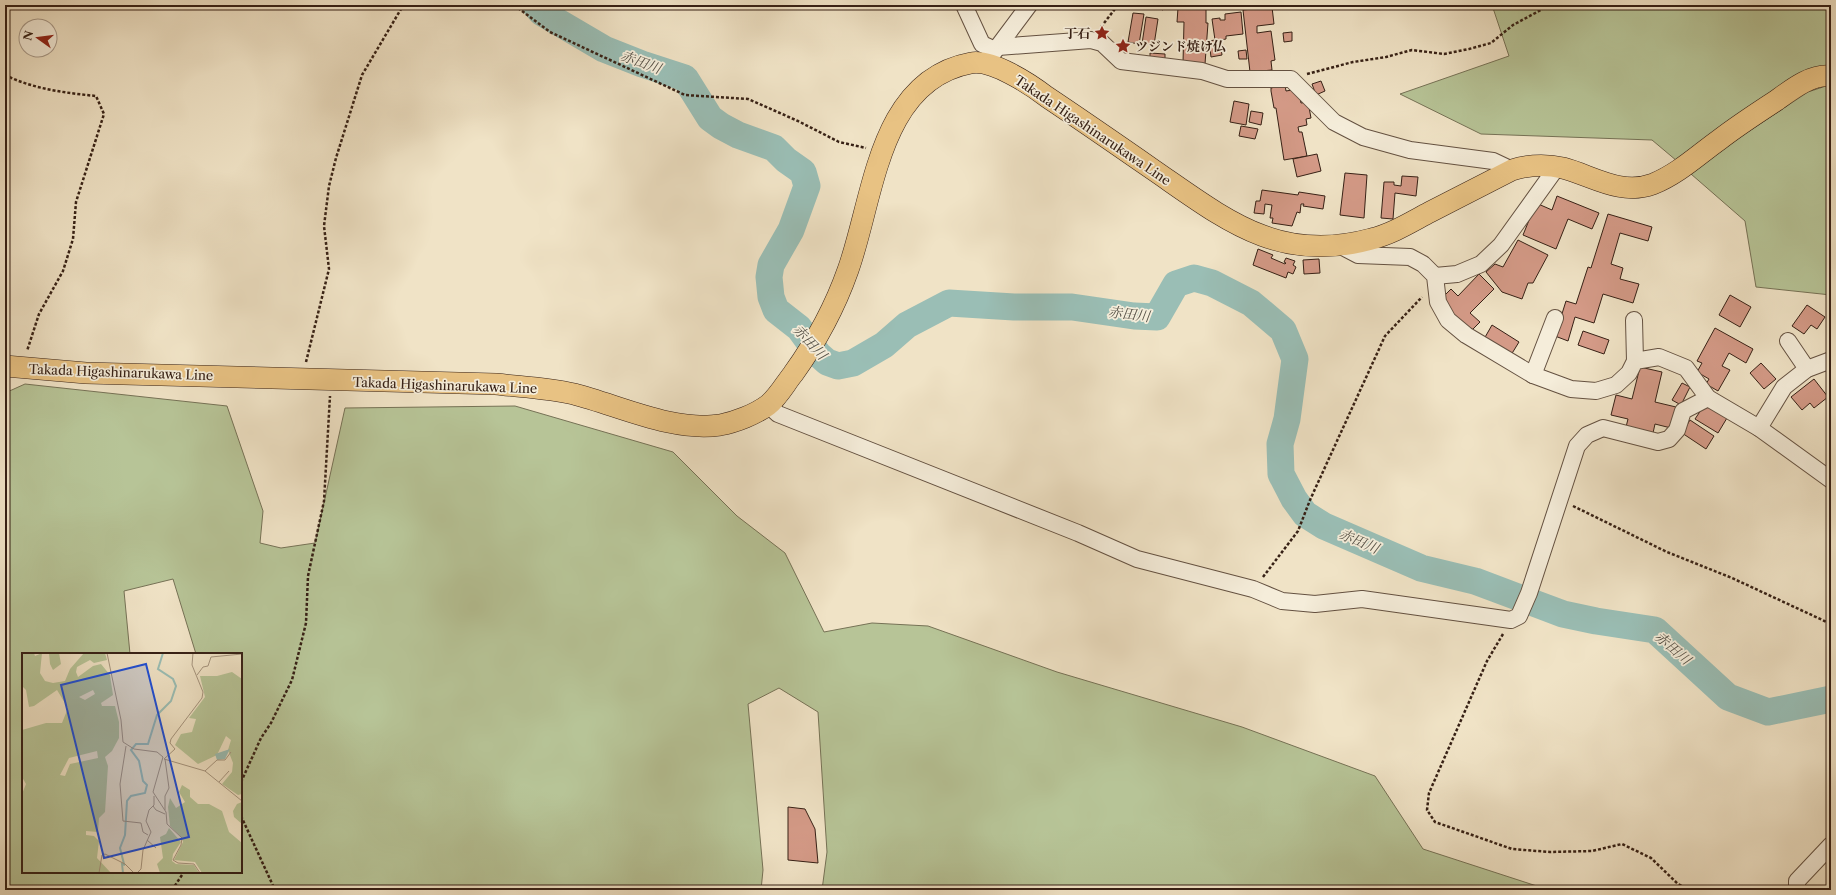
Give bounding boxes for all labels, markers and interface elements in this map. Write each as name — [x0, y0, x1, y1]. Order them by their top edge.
north arrow — [18, 18, 58, 58]
place icon: 丁石 — [1093, 24, 1111, 42]
place label: 丁石 — [1064, 25, 1090, 41]
text: N — [20, 29, 36, 42]
place icon: ツジンド焼け仏 — [1114, 37, 1132, 55]
place label: ツジンド焼け仏 — [1135, 38, 1226, 54]
water label: 赤田川 — [618, 46, 666, 78]
street label: Takada Higashinarukawa Line — [1012, 72, 1174, 188]
water label: 赤田川 — [1107, 303, 1153, 326]
water label: 赤田川 — [789, 321, 832, 365]
street label: Takada Higashinarukawa Line — [28, 361, 214, 383]
street label: Takada Higashinarukawa Line — [352, 374, 538, 396]
water label: 赤田川 — [1336, 525, 1384, 558]
water label: 赤田川 — [1651, 627, 1696, 670]
inset map — [22, 653, 242, 873]

